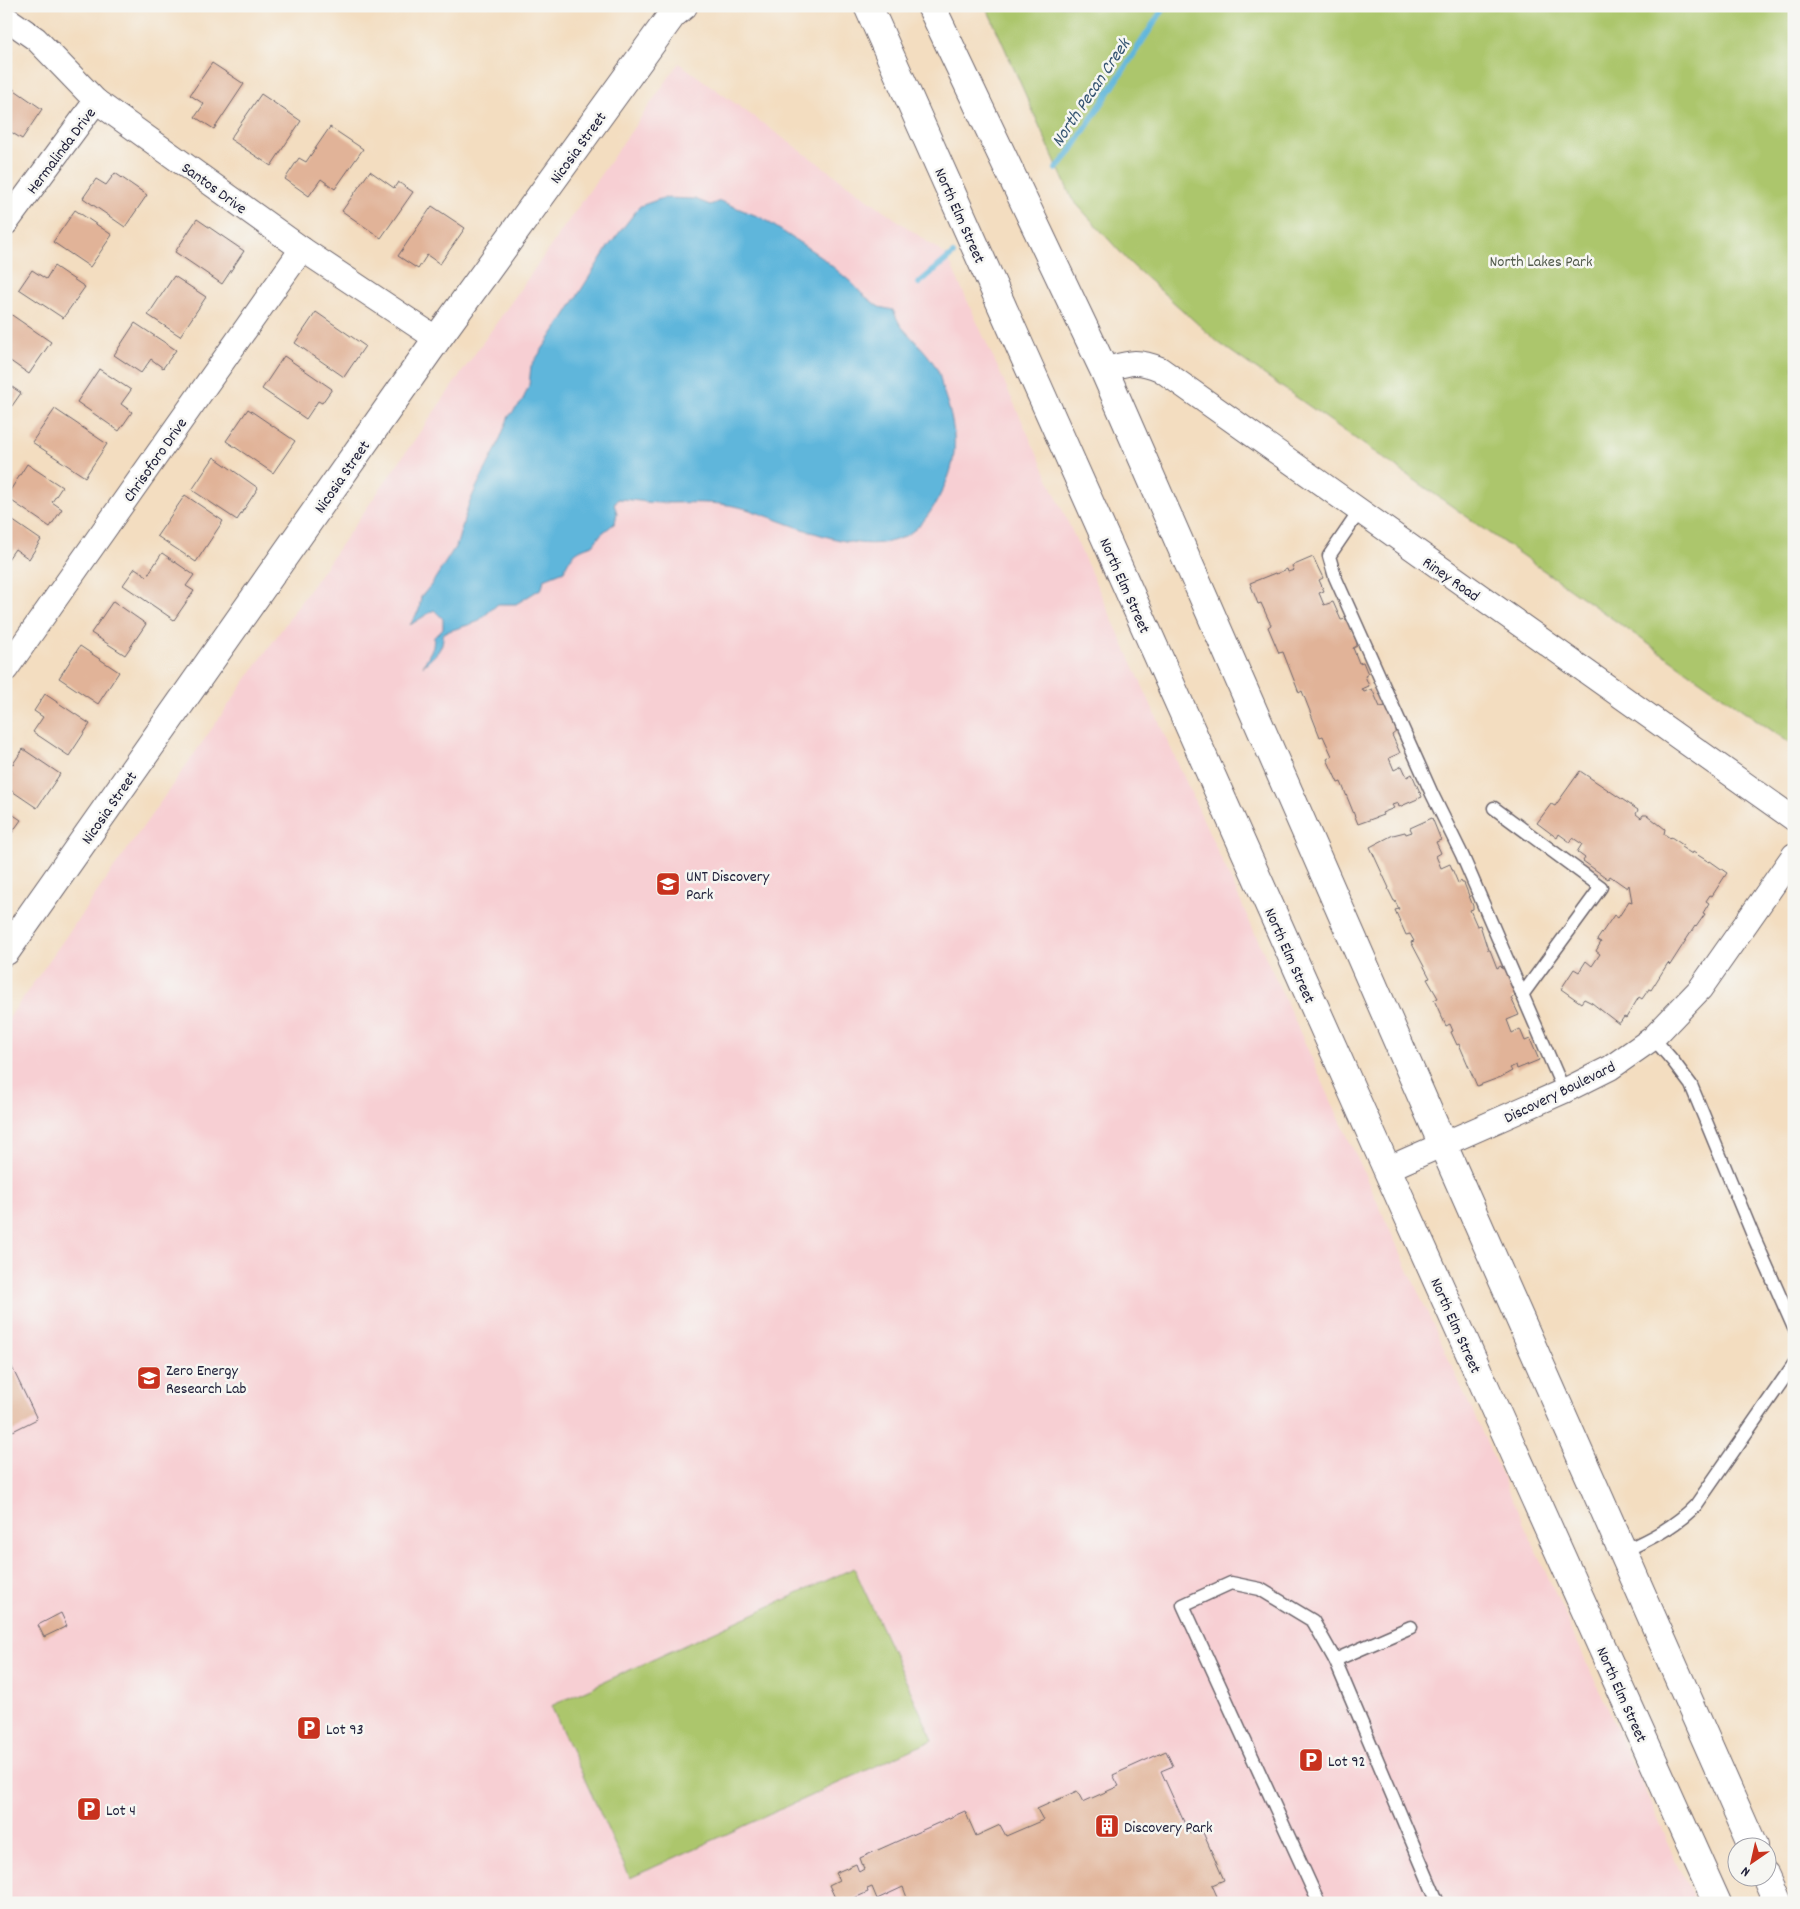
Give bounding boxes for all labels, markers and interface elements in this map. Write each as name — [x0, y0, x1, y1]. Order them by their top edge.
water label: North Pecan Creek — [1047, 33, 1138, 152]
street label: Hermalinda Drive — [22, 103, 102, 200]
street label: Nicosia Street — [545, 108, 613, 189]
street label: Santos Drive — [176, 157, 251, 221]
street label: North Elm Street — [927, 165, 990, 268]
park label: North Lakes Park — [1489, 251, 1593, 274]
street label: Chrisoforo Drive — [118, 414, 194, 507]
street label: Nicosia Street — [310, 436, 377, 518]
street label: North Elm Street — [1092, 535, 1155, 638]
street label: Riney Road — [1417, 552, 1484, 608]
street label: Nicosia Street — [77, 767, 144, 849]
place label: UNT Discovery Park — [686, 866, 770, 907]
school or university icon: UNT Discovery Park — [655, 871, 681, 897]
street label: North Elm Street — [1257, 905, 1320, 1008]
street label: Discovery Boulevard — [1501, 1056, 1620, 1130]
street label: North Elm Street — [1423, 1275, 1486, 1378]
place label: Zero Energy Research Lab — [166, 1360, 247, 1401]
school or university icon: Zero Energy Research Lab — [136, 1365, 162, 1391]
street label: North Elm Street — [1589, 1644, 1652, 1747]
parking icon: Lot 93 — [296, 1715, 322, 1741]
place label: Lot 93 — [326, 1719, 364, 1742]
parking icon: Lot 92 — [1298, 1747, 1324, 1773]
place label: Lot 92 — [1328, 1751, 1366, 1774]
parking icon: Lot 4 — [76, 1796, 102, 1822]
place label: Lot 4 — [106, 1800, 136, 1823]
building icon: Discovery Park — [1094, 1813, 1120, 1839]
place label: Discovery Park — [1124, 1817, 1213, 1840]
north arrow — [1728, 1836, 1778, 1886]
text: N — [1737, 1861, 1754, 1881]

